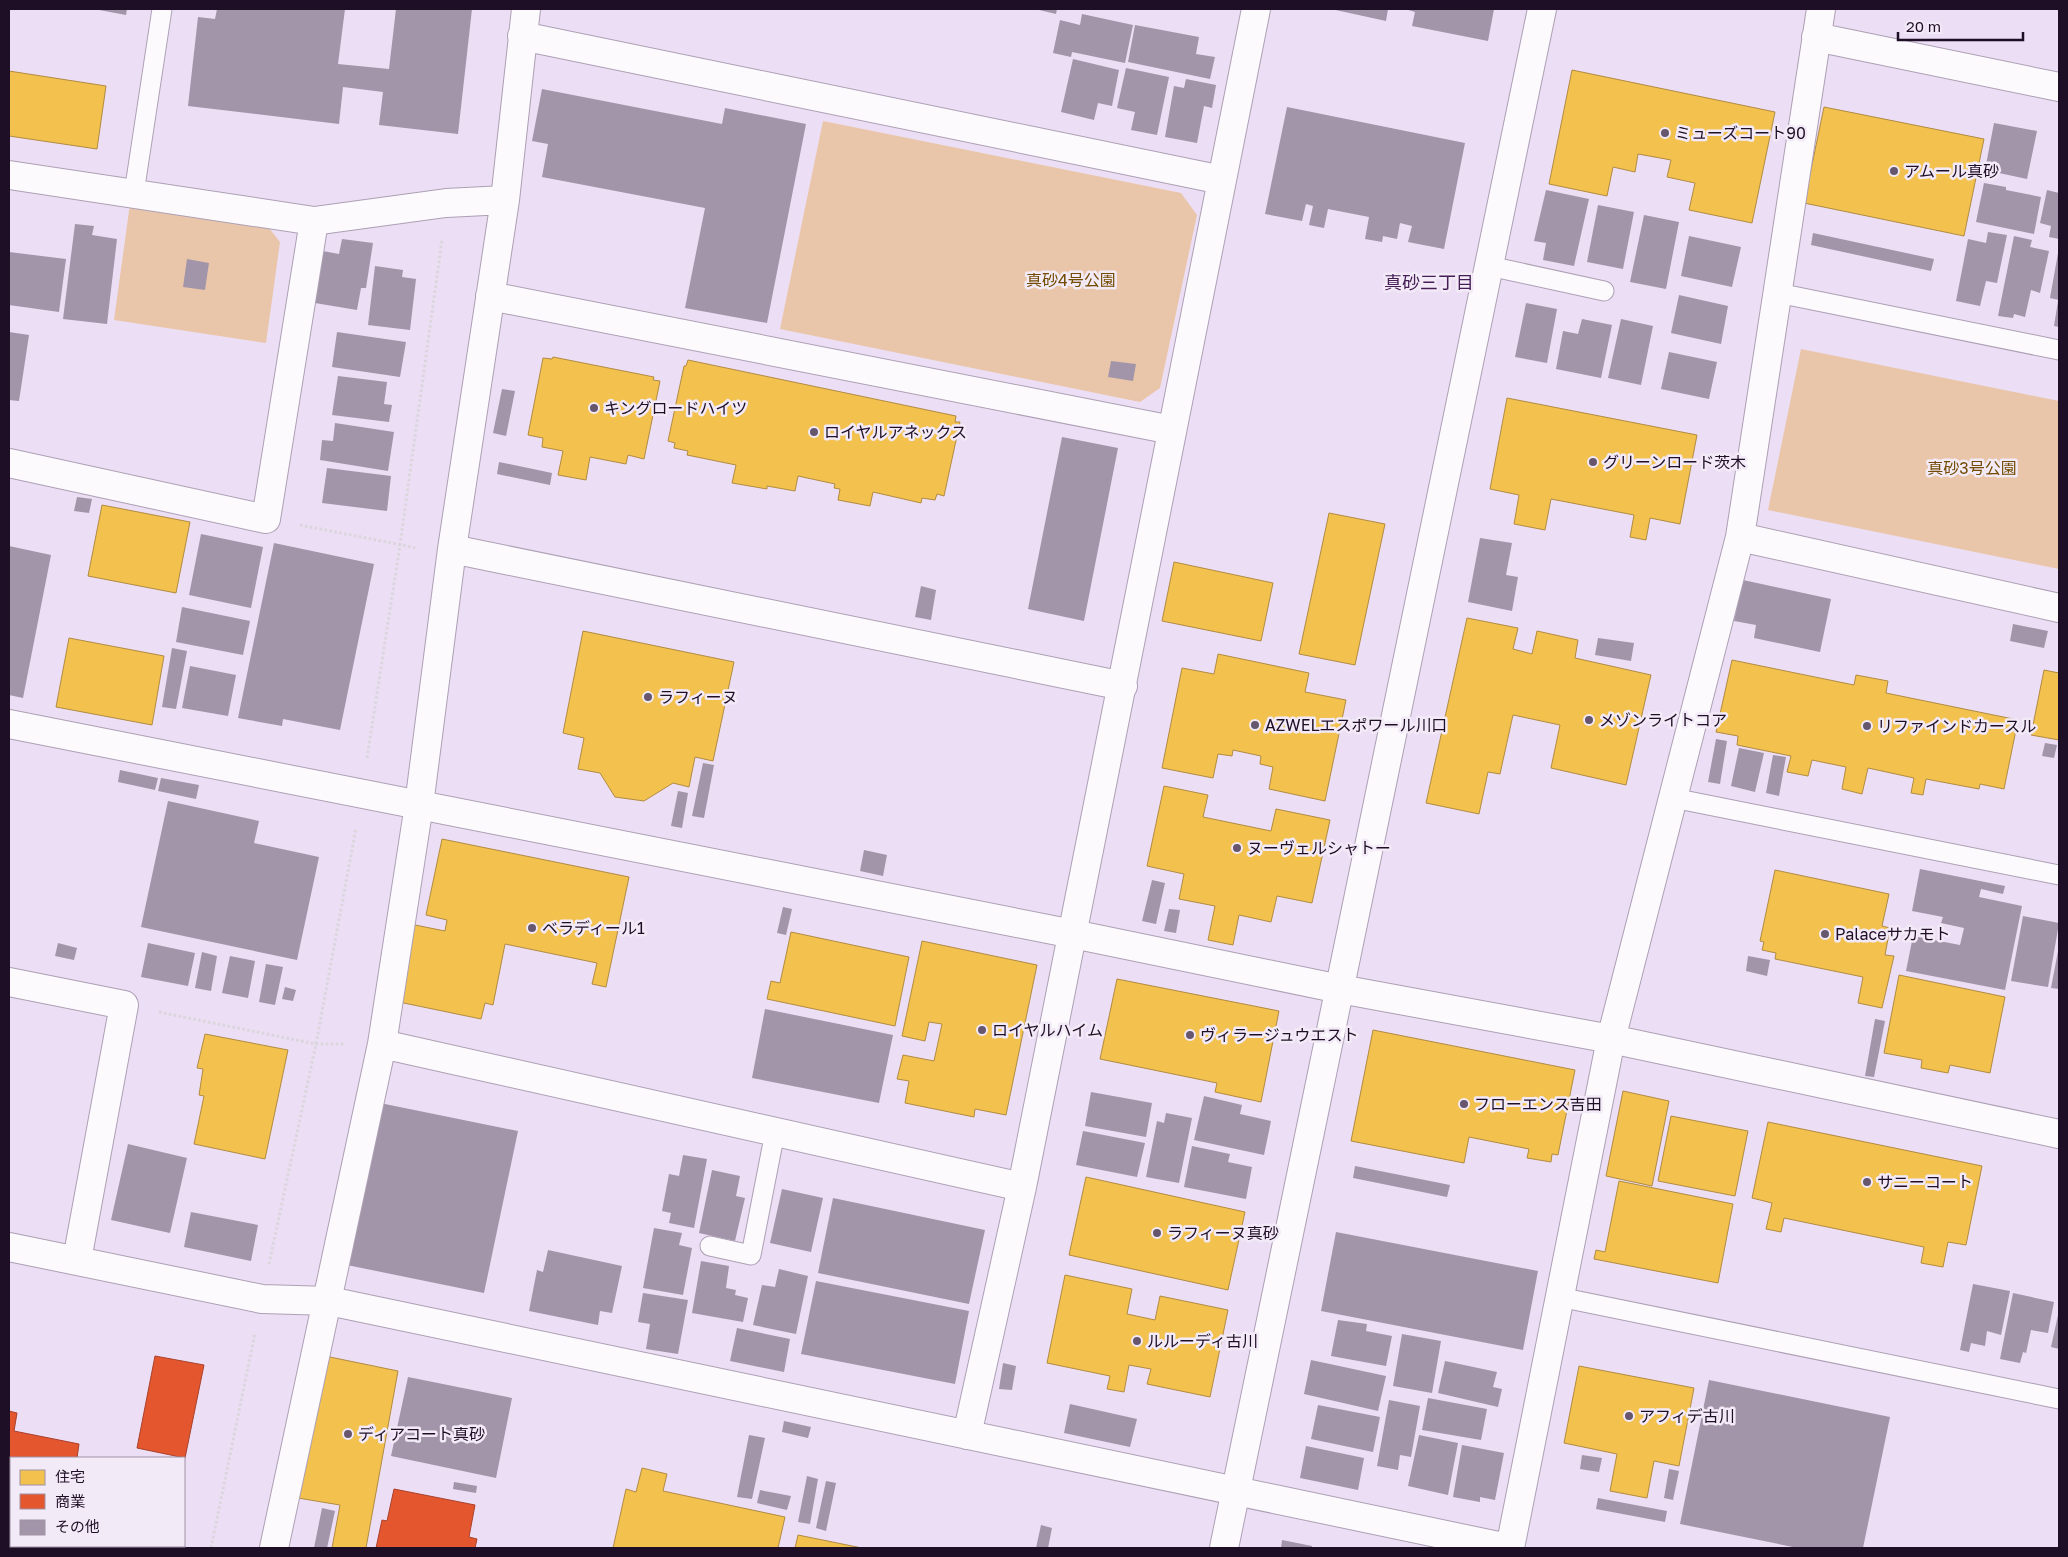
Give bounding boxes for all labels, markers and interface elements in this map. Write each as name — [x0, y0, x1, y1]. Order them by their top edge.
scale bar — [1898, 10, 2023, 42]
text: 20 m — [1906, 17, 1941, 35]
place label: ミューズコート90 — [1675, 123, 1806, 143]
marker: ミューズコート90 — [1659, 127, 1671, 139]
place label: アムール真砂 — [1904, 161, 1999, 181]
marker: アムール真砂 — [1888, 165, 1900, 177]
park label: 真砂4号公園 — [1026, 270, 1116, 290]
district label: 真砂三丁目 — [1384, 271, 1474, 293]
place label: キングロードハイツ — [604, 398, 747, 418]
marker: キングロードハイツ — [588, 402, 600, 414]
place label: ロイヤルアネックス — [824, 422, 967, 442]
marker: ロイヤルアネックス — [808, 426, 820, 438]
place label: グリーンロード茨木 — [1603, 452, 1746, 472]
marker: グリーンロード茨木 — [1587, 456, 1599, 468]
park label: 真砂3号公園 — [1927, 458, 2017, 478]
place label: ラフィーヌ — [658, 687, 738, 707]
marker: ラフィーヌ — [642, 691, 654, 703]
place label: メゾンライトコア — [1599, 710, 1727, 730]
marker: メゾンライトコア — [1583, 714, 1595, 726]
place label: AZWELエスポワール川口 — [1265, 715, 1448, 735]
place label: リファインドカースル — [1877, 716, 2036, 736]
marker: AZWELエスポワール川口 — [1249, 719, 1261, 731]
marker: リファインドカースル — [1861, 720, 1873, 732]
place label: ヌーヴェルシャトー — [1247, 838, 1391, 858]
marker: ヌーヴェルシャトー — [1231, 842, 1243, 854]
place label: ベラディール1 — [542, 918, 645, 938]
marker: ベラディール1 — [526, 922, 538, 934]
place label: Palaceサカモト — [1835, 924, 1951, 944]
marker: Palaceサカモト — [1819, 928, 1831, 940]
place label: ロイヤルハイム — [992, 1020, 1103, 1040]
marker: ロイヤルハイム — [976, 1024, 988, 1036]
place label: ヴィラージュウエスト — [1200, 1025, 1359, 1045]
marker: ヴィラージュウエスト — [1184, 1029, 1196, 1041]
place label: フローエンス吉田 — [1474, 1094, 1602, 1114]
marker: フローエンス吉田 — [1458, 1098, 1470, 1110]
place label: サニーコート — [1877, 1172, 1973, 1192]
marker: サニーコート — [1861, 1176, 1873, 1188]
place label: ラフィーヌ真砂 — [1167, 1223, 1279, 1243]
marker: ラフィーヌ真砂 — [1151, 1227, 1163, 1239]
place label: ルルーディ古川 — [1147, 1331, 1258, 1351]
marker: ルルーディ古川 — [1131, 1335, 1143, 1347]
place label: アフィデ古川 — [1639, 1406, 1735, 1426]
marker: アフィデ古川 — [1623, 1410, 1635, 1422]
place label: ディアコート真砂 — [358, 1424, 485, 1444]
marker: ディアコート真砂 — [342, 1428, 354, 1440]
legend — [10, 1457, 185, 1547]
text: 住宅 — [55, 1467, 85, 1485]
text: 商業 — [55, 1492, 85, 1510]
text: その他 — [55, 1517, 100, 1535]

